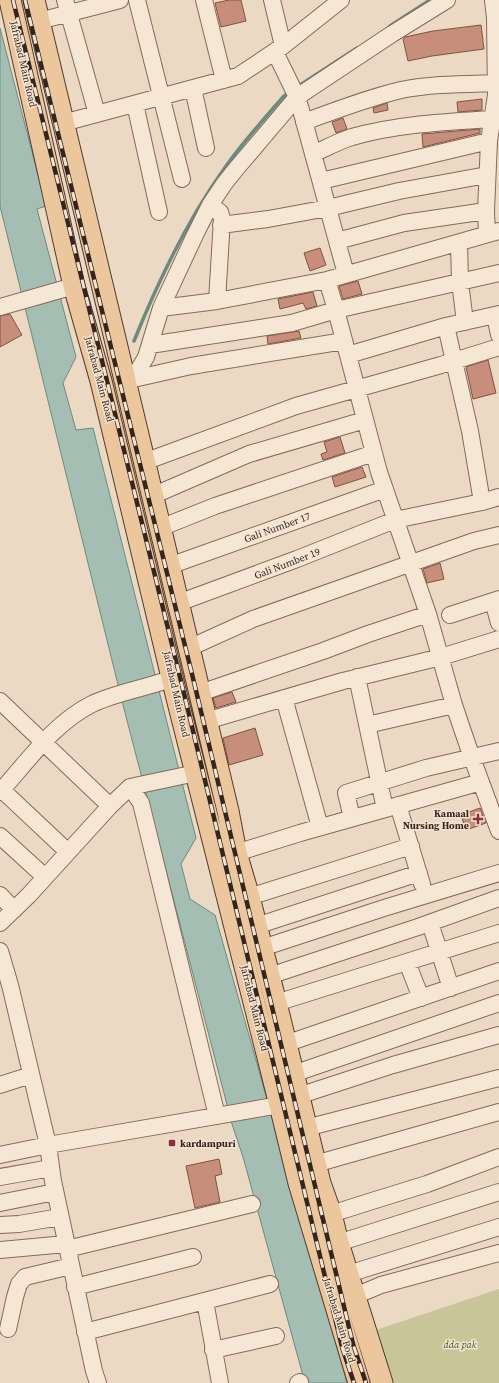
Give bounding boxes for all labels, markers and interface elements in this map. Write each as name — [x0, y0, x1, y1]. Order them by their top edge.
street label: Jafrabad Main Road — [7, 19, 40, 109]
street label: Jafrabad Main Road — [82, 334, 117, 424]
street label: Gali Number 17 — [242, 509, 312, 545]
street label: Gali Number 19 — [252, 545, 322, 582]
street label: Jafrabad Main Road — [160, 649, 193, 739]
place label: Kamaal Nursing Home — [403, 807, 469, 832]
marker: Kamaal Nursing Home — [472, 813, 484, 825]
street label: Jafrabad Main Road — [237, 963, 272, 1053]
place label: kardampuri — [180, 1137, 236, 1150]
marker: kardampuri — [167, 1138, 177, 1148]
street label: Jafrabad Main Road — [320, 1275, 359, 1364]
park label: dda pak — [443, 1338, 477, 1351]

